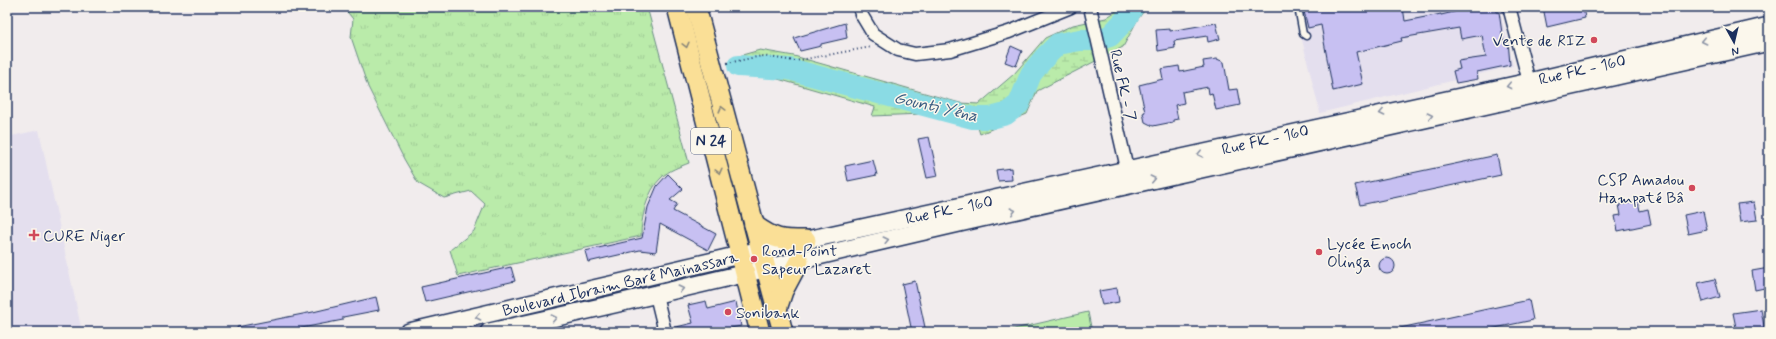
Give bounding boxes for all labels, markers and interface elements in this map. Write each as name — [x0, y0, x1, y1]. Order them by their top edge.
north arrow — [1714, 22, 1754, 62]
place label: Vente de RIZ — [1493, 31, 1586, 52]
marker: Vente de RIZ — [1589, 35, 1599, 45]
one-way arrow — [1701, 37, 1707, 45]
one-way arrow — [682, 42, 690, 48]
text: N — [1731, 43, 1740, 58]
street label: Rue FK - 7 — [1104, 47, 1141, 123]
street label: Rue FK - 160 — [1537, 50, 1628, 91]
one-way arrow — [1506, 82, 1512, 90]
water label: Gounti Yéna — [892, 87, 980, 127]
one-way arrow — [719, 106, 727, 112]
one-way arrow — [1379, 109, 1385, 117]
one-way arrow — [1427, 113, 1433, 121]
street label: Rue FK - 160 — [1220, 120, 1311, 161]
road number: N 24 — [691, 128, 731, 154]
one-way arrow — [1197, 149, 1203, 157]
one-way arrow — [714, 167, 722, 174]
place label: CSP Amadou Hampaté Bâ — [1597, 170, 1684, 209]
one-way arrow — [1150, 176, 1156, 184]
marker: CSP Amadou Hampaté Bâ — [1687, 183, 1697, 193]
street label: Rue FK - 160 — [904, 191, 995, 230]
one-way arrow — [1010, 207, 1016, 215]
place label: CURE Niger — [43, 226, 125, 247]
marker: CURE Niger — [28, 229, 40, 241]
place label: Lycée Enoch Olinga — [1327, 234, 1412, 274]
one-way arrow — [883, 237, 889, 245]
place label: Rond-Point Sapeur Lazaret — [762, 241, 872, 280]
street label: Boulevard Ibraim Baré Maïnassara — [500, 247, 741, 322]
marker: Lycée Enoch Olinga — [1314, 247, 1324, 257]
marker: Rond-Point Sapeur Lazaret — [749, 254, 759, 264]
one-way arrow — [678, 286, 684, 294]
place label: Sonibank — [736, 303, 800, 324]
marker: Sonibank — [723, 307, 733, 317]
one-way arrow — [475, 312, 481, 320]
one-way arrow — [551, 314, 557, 322]

